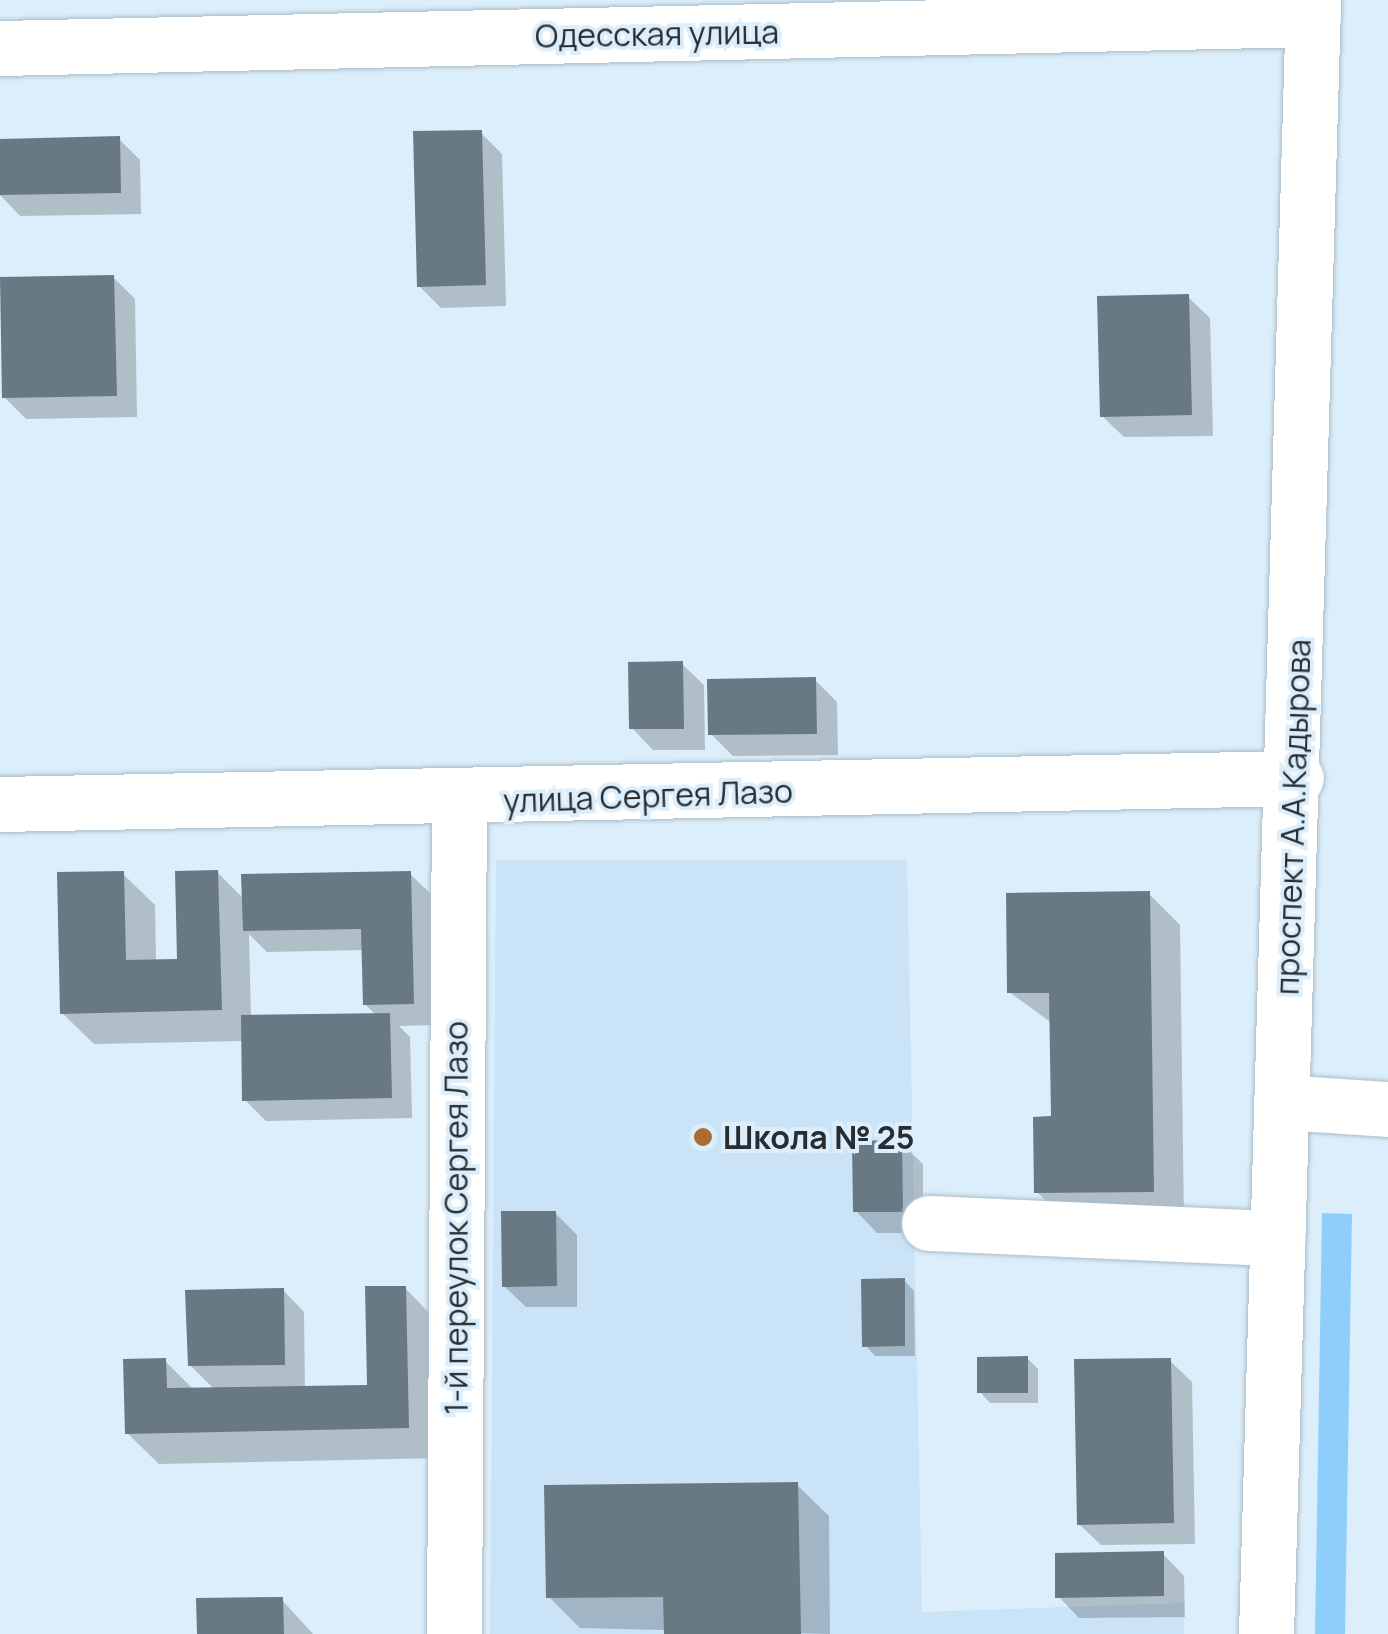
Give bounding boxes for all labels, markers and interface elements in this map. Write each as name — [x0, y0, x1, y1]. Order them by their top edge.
street label: Одесская улица — [535, 13, 779, 55]
street label: проспект А.А.Кадырова — [1268, 638, 1318, 996]
street label: улица Сергея Лазо — [502, 772, 794, 820]
street label: 1-й переулок Сергея Лазо — [437, 1021, 475, 1415]
place label: Школа № 25 — [723, 1118, 915, 1156]
marker: Школа № 25 — [692, 1126, 714, 1148]

